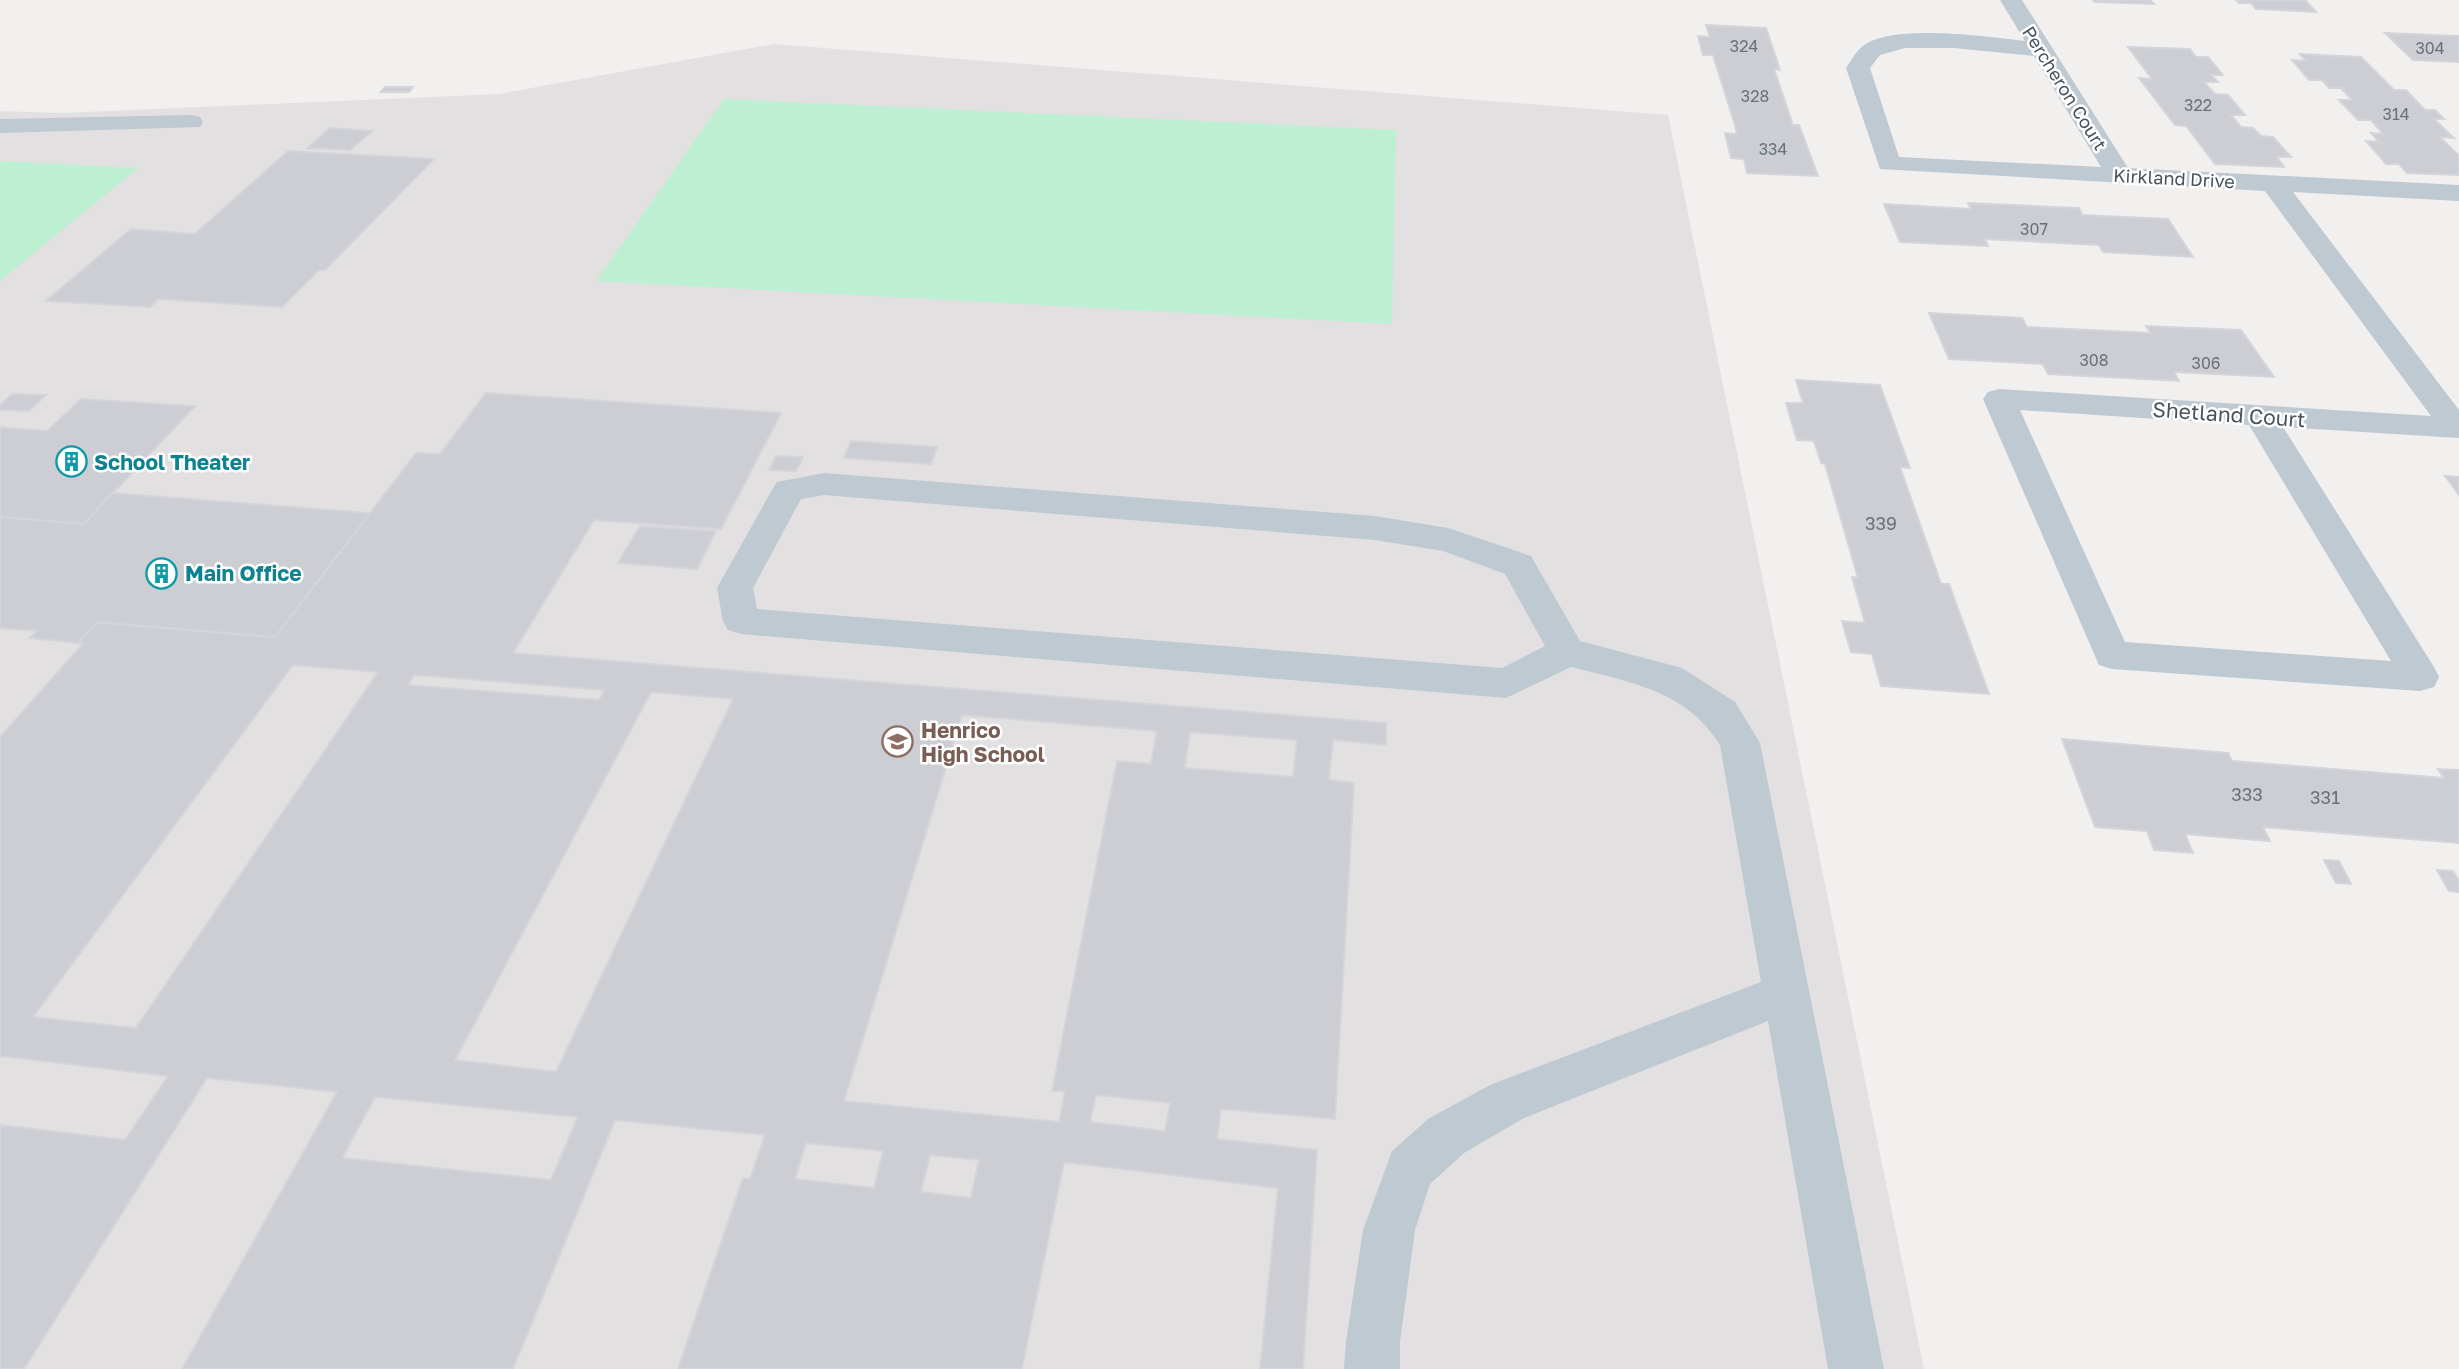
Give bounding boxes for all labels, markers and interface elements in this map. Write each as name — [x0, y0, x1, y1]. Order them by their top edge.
street label: Percheron Court — [2018, 22, 2112, 154]
house number: 324 — [1730, 36, 1758, 56]
house number: 304 — [2415, 38, 2445, 58]
house number: 328 — [1741, 86, 1769, 106]
house number: 322 — [2184, 95, 2212, 115]
house number: 314 — [2383, 104, 2409, 124]
house number: 334 — [1759, 139, 1787, 159]
street label: Kirkland Drive — [2113, 164, 2235, 192]
house number: 307 — [2020, 219, 2048, 239]
house number: 308 — [2079, 350, 2109, 370]
house number: 306 — [2192, 353, 2220, 373]
street label: Shetland Court — [2152, 396, 2306, 432]
building icon: School Theater — [54, 445, 88, 479]
place label: School Theater — [94, 449, 250, 475]
house number: 339 — [1865, 512, 1897, 534]
building icon: Main Office — [145, 556, 179, 590]
place label: Main Office — [185, 560, 302, 586]
place label: Henrico High School — [921, 717, 1045, 767]
school or university icon: Henrico High School — [881, 725, 915, 759]
house number: 333 — [2231, 783, 2263, 805]
house number: 331 — [2310, 786, 2340, 808]

